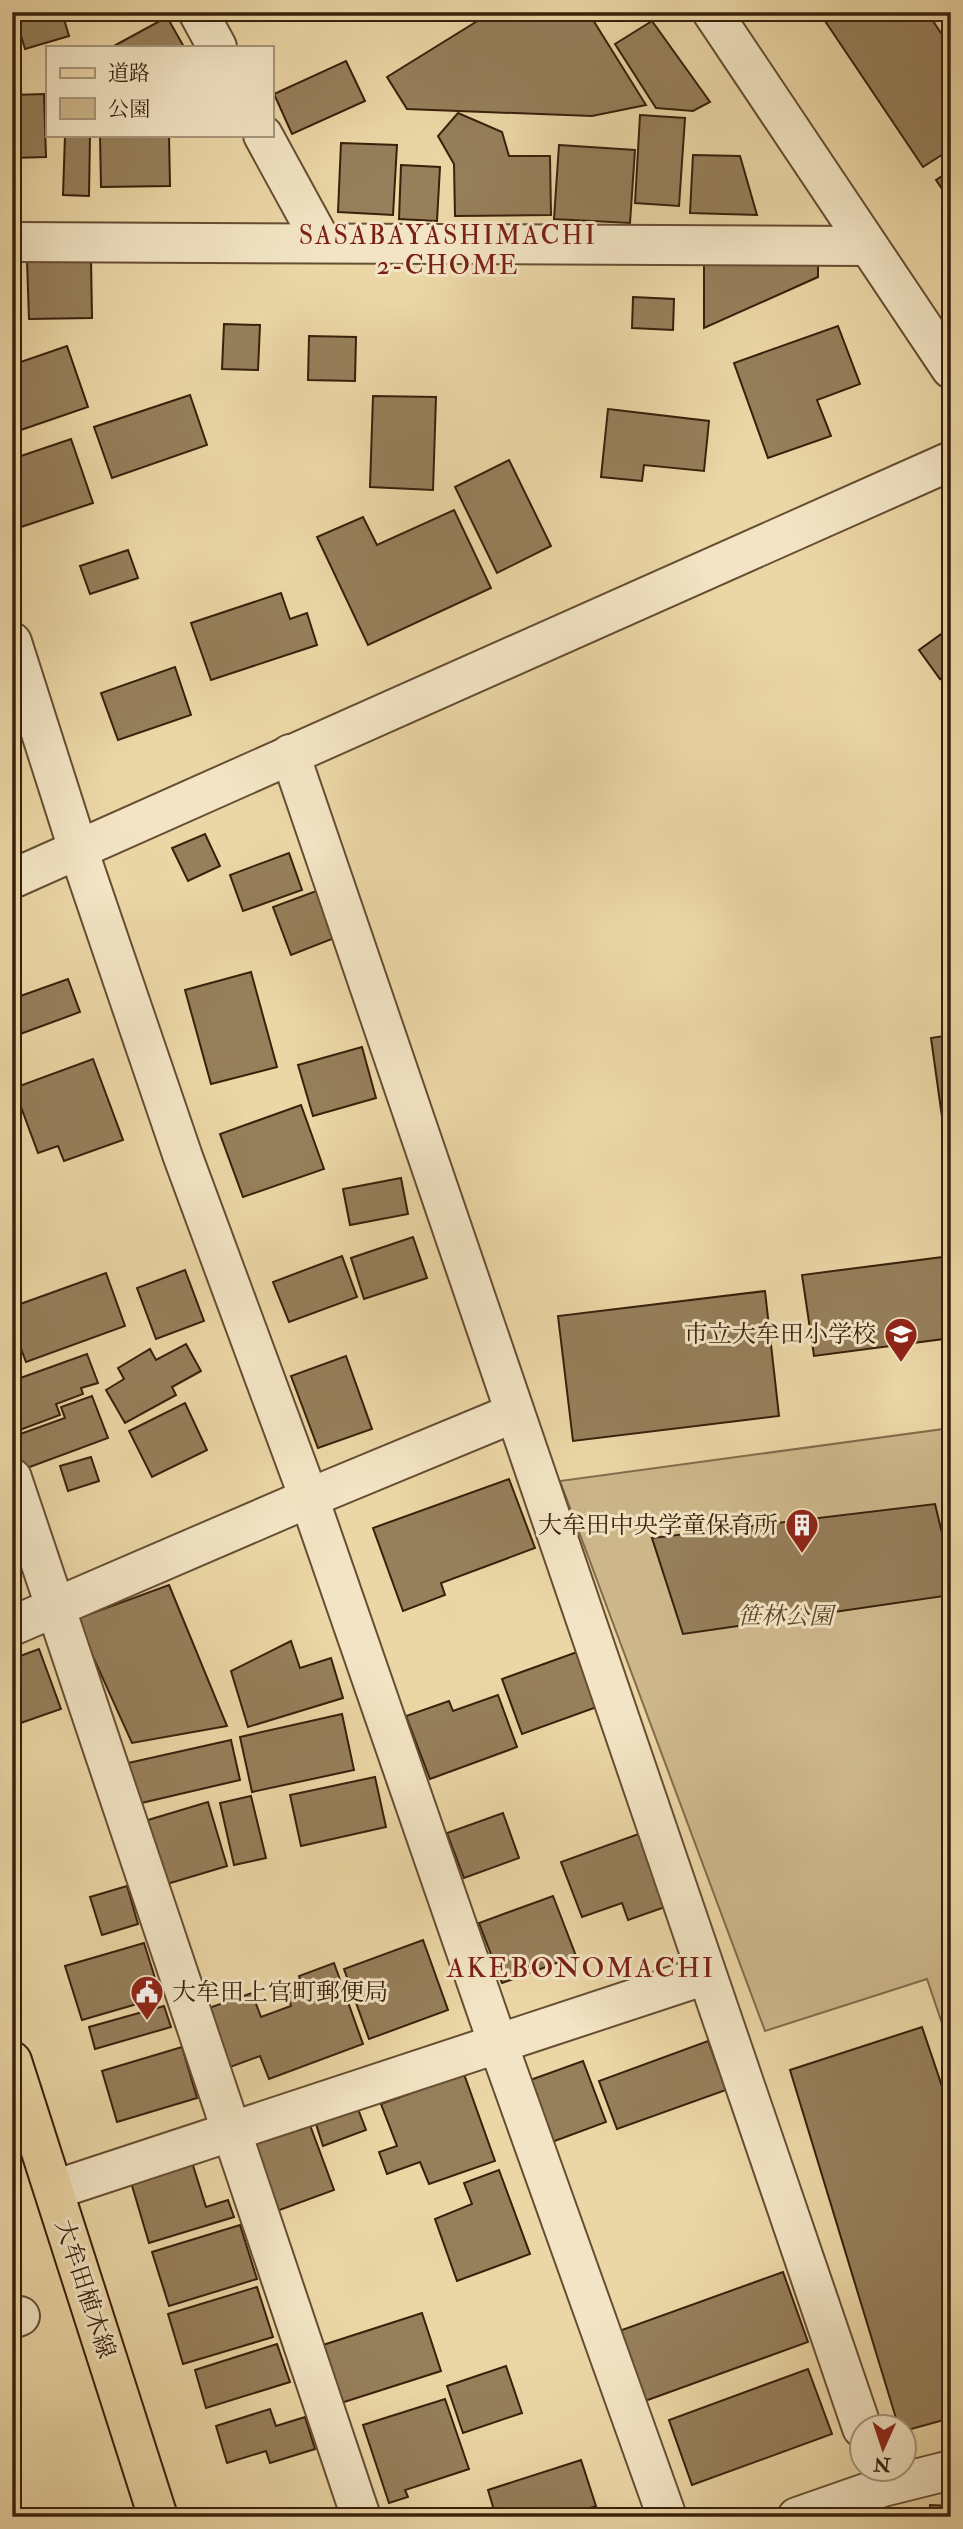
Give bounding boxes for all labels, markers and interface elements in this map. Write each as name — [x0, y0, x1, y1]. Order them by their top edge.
legend — [46, 46, 273, 136]
text: 道路 — [108, 60, 150, 87]
text: 公園 — [108, 96, 150, 123]
district label: SASABAYASHIMACHI 2-CHOME — [299, 220, 597, 282]
school or university icon: 市立大牟田小学校 — [882, 1315, 920, 1364]
place label: 市立大牟田小学校 — [684, 1319, 876, 1350]
building icon: 大牟田中央学童保育所 — [783, 1506, 821, 1555]
place label: 大牟田中央学童保育所 — [538, 1510, 778, 1541]
park label: 笹林公園 — [737, 1601, 837, 1632]
district label: AKEBONOMACHI — [446, 1951, 715, 1986]
public building icon: 大牟田上官町郵便局 — [128, 1973, 166, 2022]
place label: 大牟田上官町郵便局 — [172, 1977, 388, 2008]
street label: 大牟田植木線 — [48, 2216, 122, 2362]
north arrow — [848, 2414, 918, 2484]
text: N — [872, 2451, 892, 2476]

